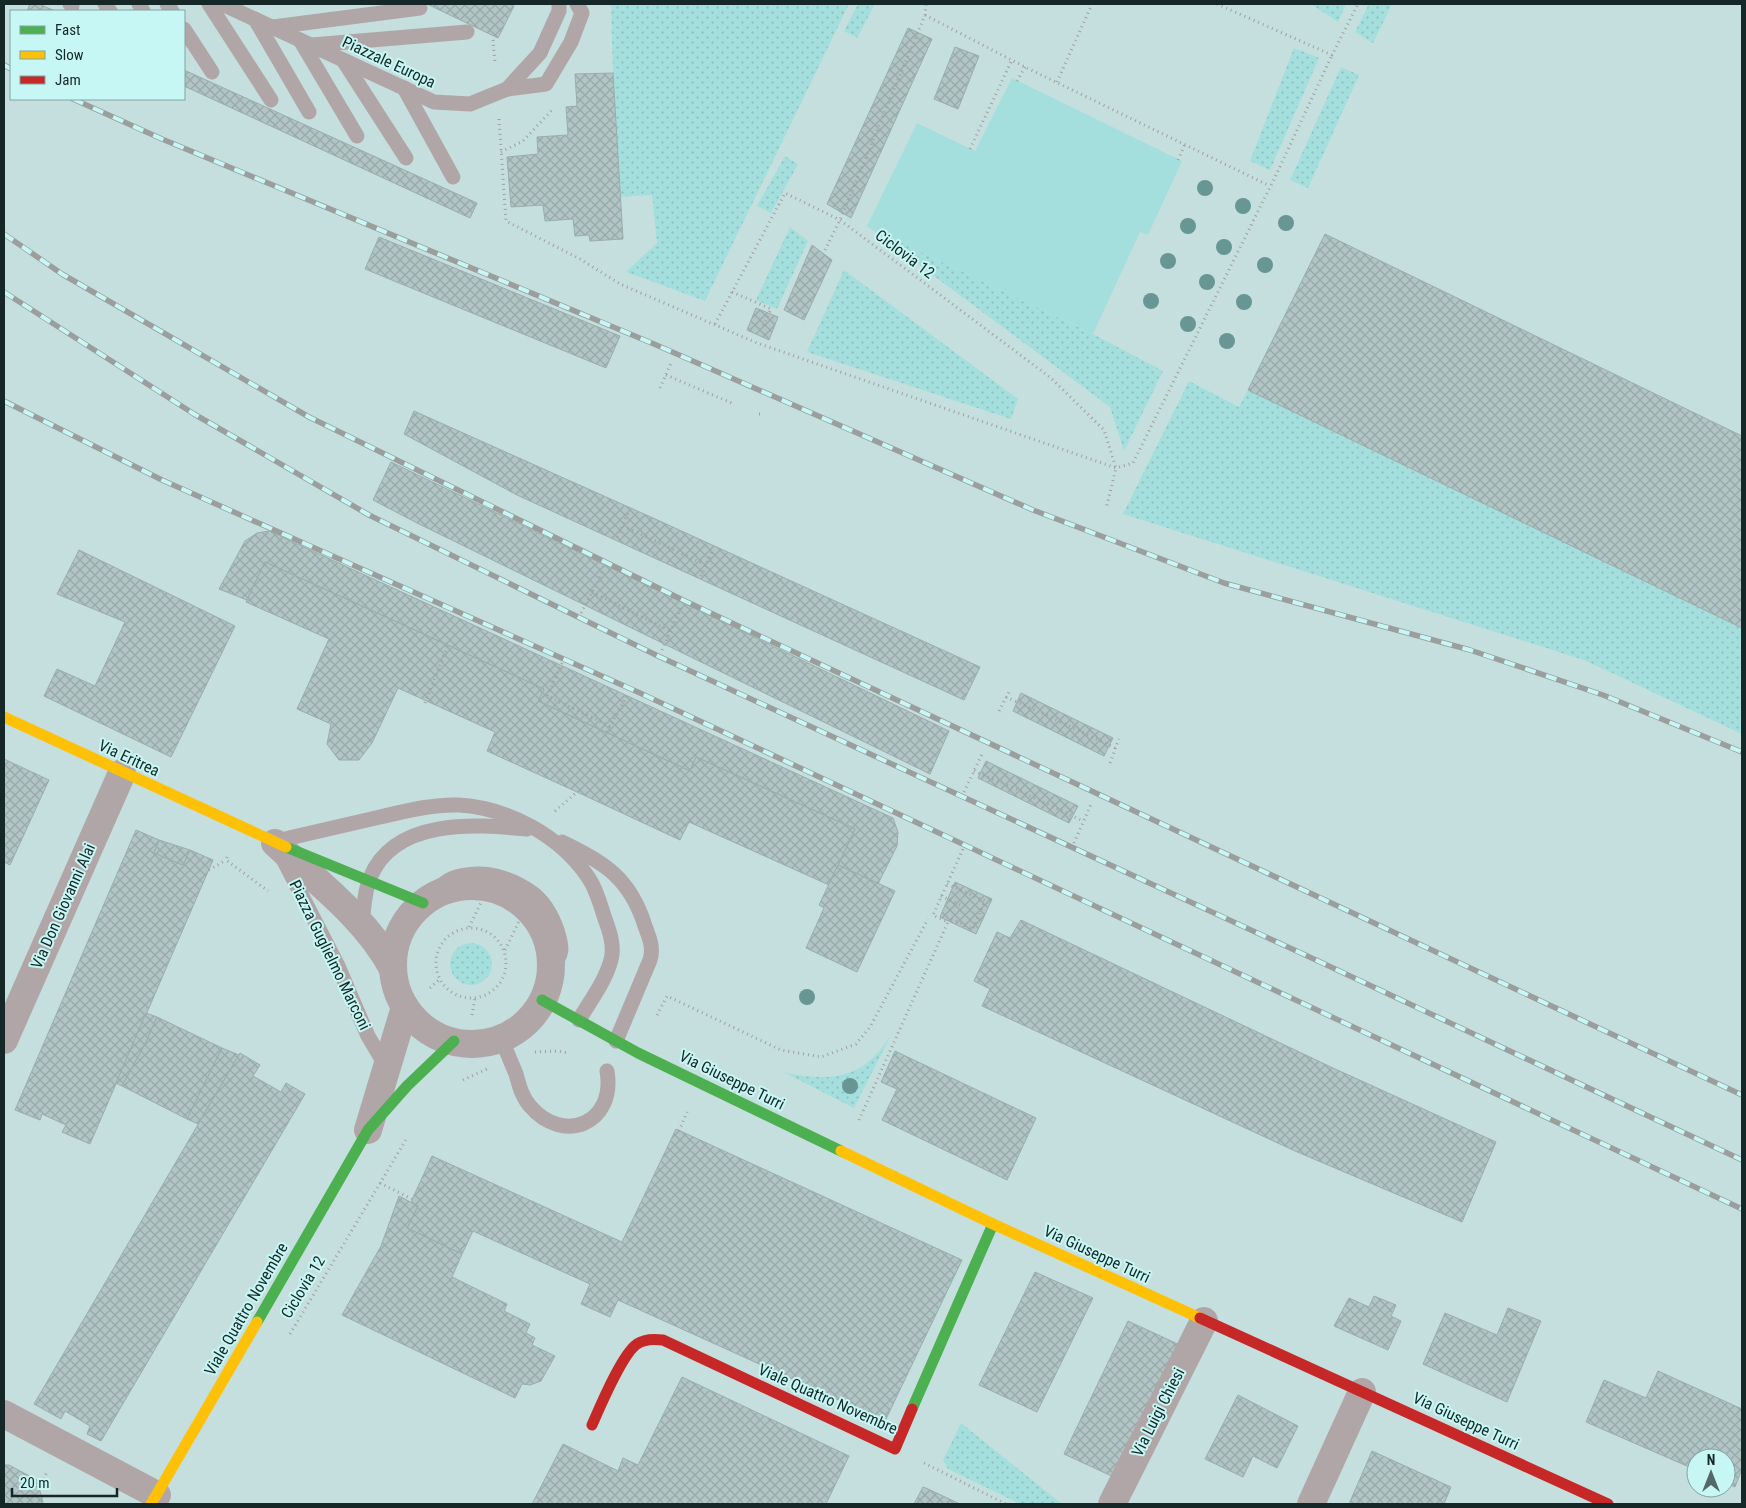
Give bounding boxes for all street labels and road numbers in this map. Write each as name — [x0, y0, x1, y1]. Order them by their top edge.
street label: Piazzale Europa — [339, 32, 439, 92]
street label: Ciclovia 12 — [872, 226, 938, 283]
street label: Via Eritrea — [95, 736, 163, 780]
street label: Via Don Giovanni Alai — [27, 840, 99, 972]
street label: Piazza Guglielmo Marconi — [285, 877, 375, 1033]
street label: Via Giuseppe Turri — [676, 1046, 788, 1114]
street label: Via Giuseppe Turri — [1041, 1221, 1153, 1287]
street label: Viale Quattro Novembre — [200, 1239, 292, 1379]
street label: Ciclovia 12 — [277, 1252, 329, 1322]
street label: Viale Quattro Novembre — [755, 1360, 901, 1438]
street label: Via Luigi Chiesi — [1128, 1365, 1188, 1459]
street label: Via Giuseppe Turri — [1410, 1388, 1522, 1454]

